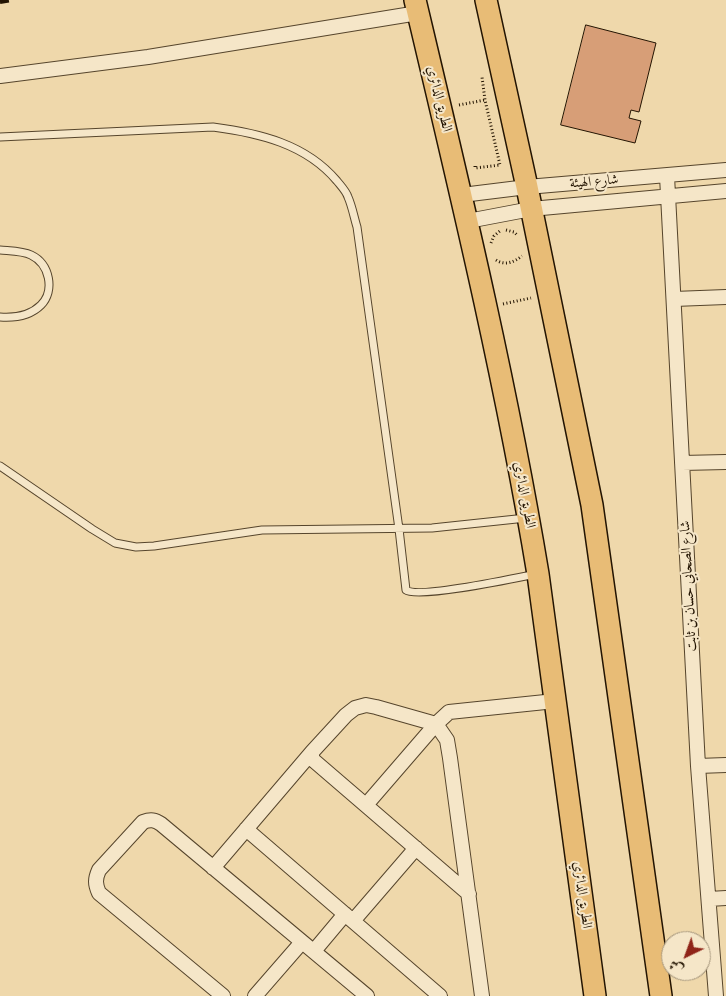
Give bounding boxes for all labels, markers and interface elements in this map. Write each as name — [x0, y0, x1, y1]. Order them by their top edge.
street label: الطريق الدائري — [423, 64, 455, 134]
street label: شارع الهيئة — [569, 172, 619, 192]
street label: الطريق الدائري — [509, 460, 539, 530]
street label: شارع الصحابي حسان بن ثابت — [677, 520, 701, 652]
street label: الطريق الدائري — [569, 860, 595, 930]
north arrow — [661, 931, 711, 981]
text: ش — [665, 955, 688, 978]

